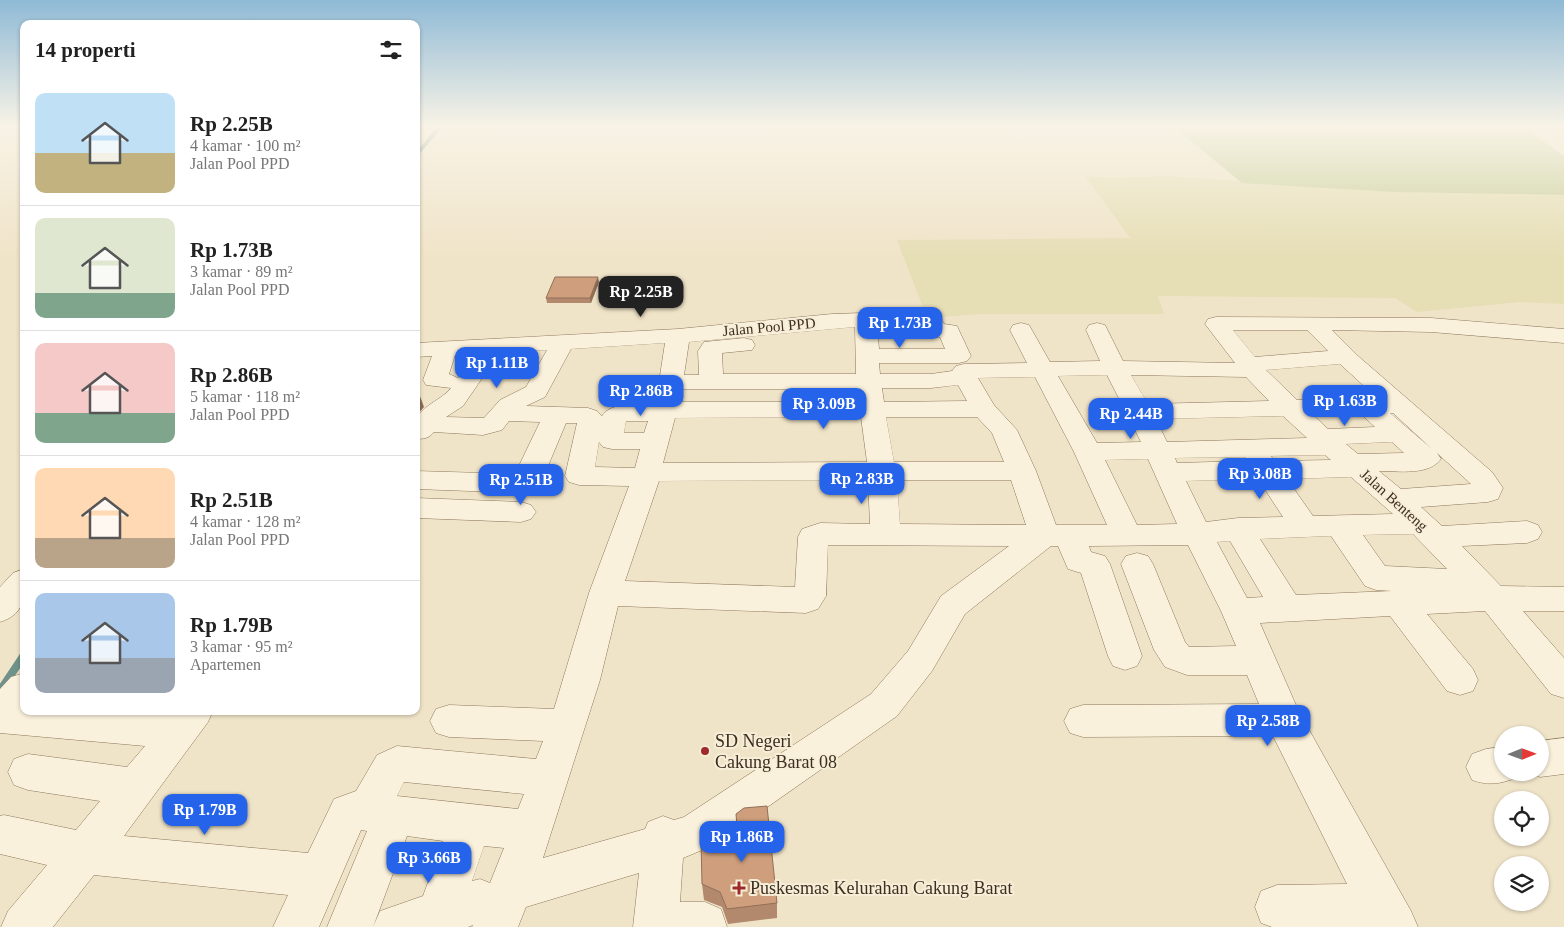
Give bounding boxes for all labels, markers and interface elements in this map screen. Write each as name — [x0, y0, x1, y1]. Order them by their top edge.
icon: filters — [377, 36, 405, 64]
text: 14 properti — [35, 38, 136, 62]
text: Rp 2.25B — [190, 112, 273, 136]
icon: home — [75, 113, 135, 173]
text: 4 kamar · 100 m² — [190, 137, 301, 154]
text: Jalan Pool PPD — [190, 155, 290, 172]
icon: home — [75, 238, 135, 298]
text: Rp 1.73B — [190, 238, 273, 262]
text: 3 kamar · 89 m² — [190, 263, 293, 280]
pin: Rp 2.25B — [589, 276, 693, 318]
text: Jalan Pool PPD — [190, 281, 290, 298]
text: Rp 2.25B — [609, 283, 673, 300]
pin: Rp 1.73B — [848, 306, 952, 349]
text: Rp 1.73B — [868, 314, 932, 331]
street label: Jalan Pool PPD — [722, 315, 816, 339]
pin: Rp 1.11B — [445, 346, 549, 389]
text: Rp 1.11B — [466, 354, 528, 371]
icon: home — [75, 363, 135, 423]
text: Rp 2.86B — [190, 363, 273, 387]
pin: Rp 2.86B — [589, 374, 693, 417]
text: Rp 2.86B — [609, 382, 673, 399]
pin: Rp 1.63B — [1293, 384, 1397, 427]
text: 5 kamar · 118 m² — [190, 388, 300, 405]
pin: Rp 3.09B — [772, 388, 876, 430]
text: Rp 1.63B — [1313, 392, 1377, 409]
text: Rp 3.09B — [792, 395, 856, 412]
pin: Rp 2.44B — [1079, 398, 1183, 440]
text: Rp 2.44B — [1099, 405, 1163, 422]
text: Jalan Pool PPD — [190, 406, 290, 423]
pin: Rp 3.08B — [1208, 458, 1312, 500]
pin: Rp 2.83B — [810, 462, 914, 505]
pin: Rp 2.51B — [469, 464, 573, 506]
text: Rp 3.08B — [1228, 465, 1292, 482]
street label: Jalan Benteng — [1357, 466, 1431, 535]
text: Rp 2.83B — [830, 470, 894, 487]
text: Rp 2.51B — [489, 471, 553, 488]
icon: home — [75, 488, 135, 548]
text: Rp 2.51B — [190, 488, 273, 512]
text: 4 kamar · 128 m² — [190, 513, 301, 530]
text: Jalan Pool PPD — [190, 531, 290, 548]
icon: home — [75, 613, 135, 673]
text: Rp 1.79B — [190, 613, 273, 637]
text: 3 kamar · 95 m² — [190, 638, 293, 655]
text: Apartemen — [190, 656, 261, 673]
pin: Rp 2.58B — [1216, 704, 1320, 747]
text: Rp 2.58B — [1236, 712, 1300, 729]
north arrow — [1494, 726, 1549, 781]
map controls — [1494, 726, 1549, 911]
place label: SD Negeri Cakung Barat 08 — [715, 731, 837, 772]
marker: SD Negeri Cakung Barat 08 — [699, 745, 711, 757]
button: locate — [1494, 791, 1549, 846]
pin: Rp 1.79B — [153, 794, 257, 836]
text: Rp 1.79B — [173, 801, 237, 818]
pin: Rp 1.86B — [690, 820, 794, 863]
text: Rp 1.86B — [710, 828, 774, 845]
pin: Rp 3.66B — [377, 842, 481, 884]
text: Rp 3.66B — [397, 849, 461, 866]
button: layers — [1494, 856, 1549, 911]
place label: Puskesmas Kelurahan Cakung Barat — [750, 878, 1012, 898]
marker: Puskesmas Kelurahan Cakung Barat — [732, 881, 746, 895]

